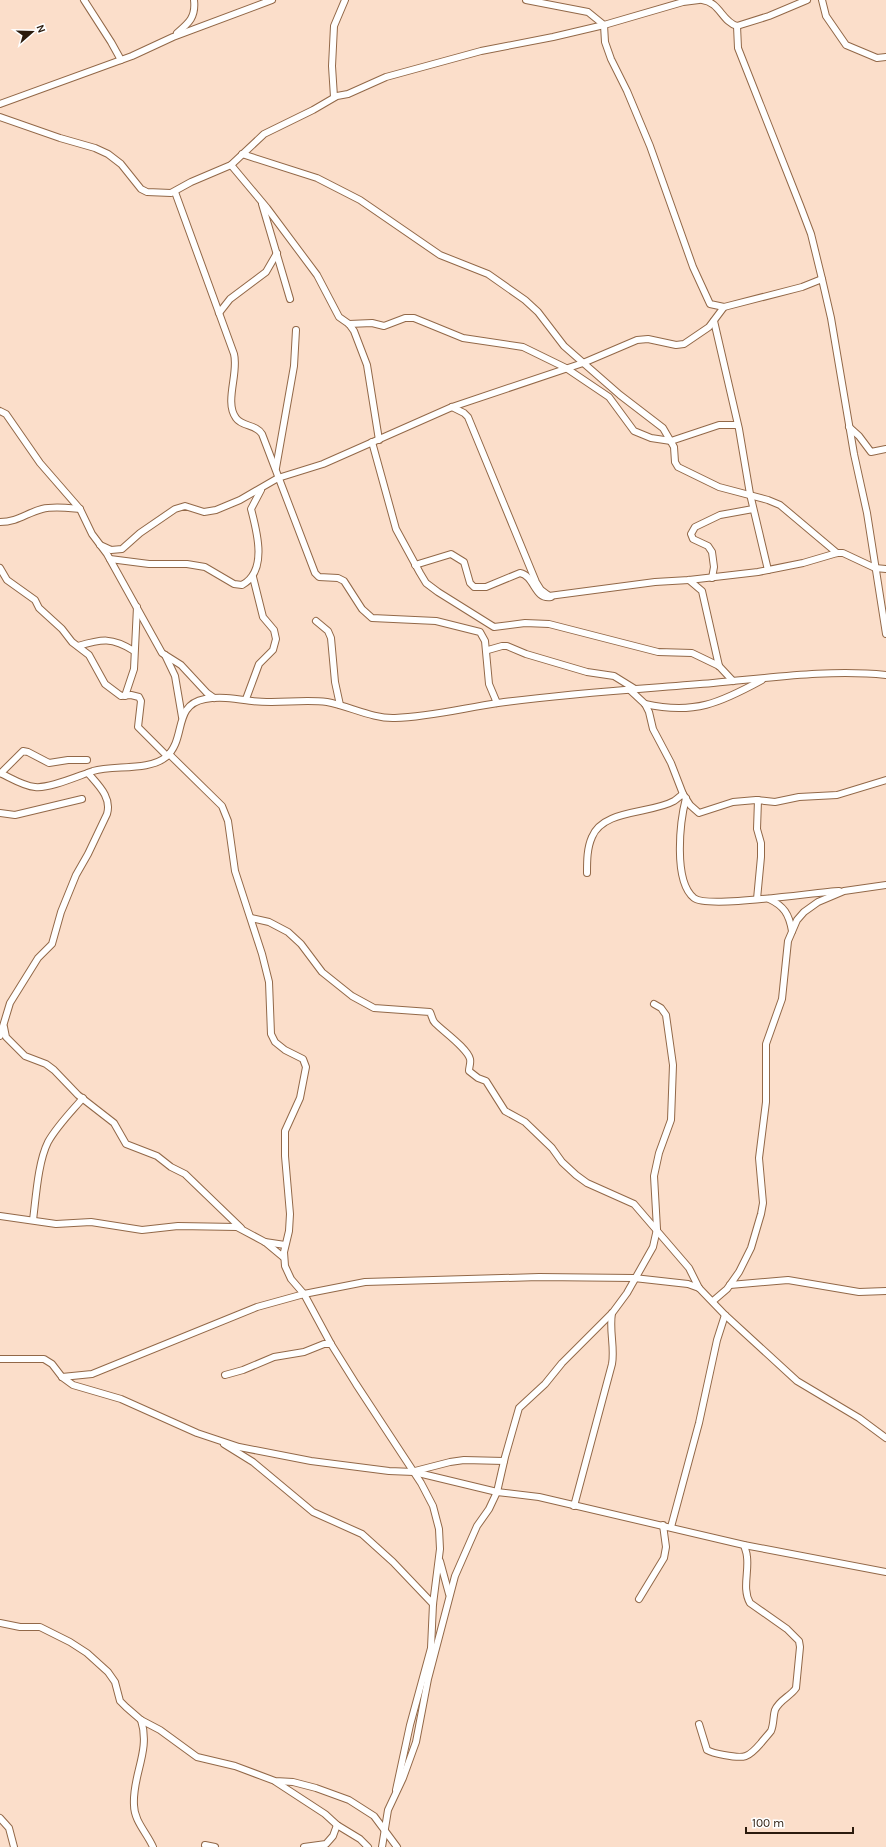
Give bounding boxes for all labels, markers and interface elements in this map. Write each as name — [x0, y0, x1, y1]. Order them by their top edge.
north arrow — [12, 12, 52, 52]
text: N — [33, 23, 48, 35]
scale bar — [746, 1809, 853, 1835]
text: 100 m — [752, 1816, 784, 1830]

